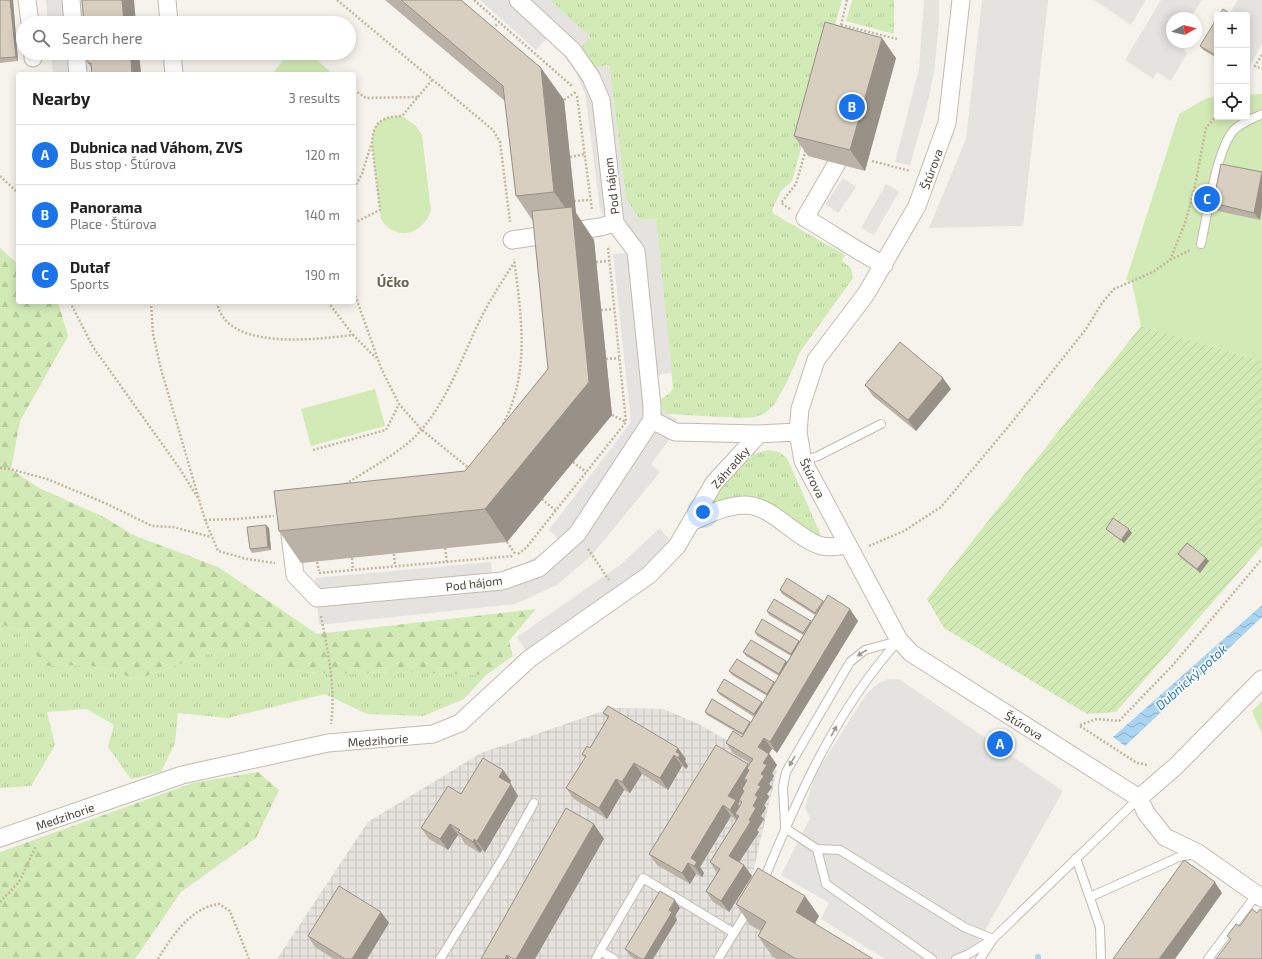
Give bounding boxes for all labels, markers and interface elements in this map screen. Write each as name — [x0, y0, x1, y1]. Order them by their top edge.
north arrow — [1166, 12, 1202, 48]
map controls — [1214, 12, 1250, 120]
button: + — [1214, 12, 1250, 48]
search box — [16, 16, 356, 60]
icon: search — [30, 27, 52, 49]
text: Search here — [62, 29, 143, 47]
button: − — [1214, 48, 1250, 84]
button: locate — [1214, 84, 1250, 120]
text: Nearby — [32, 88, 90, 108]
text: 3 results — [289, 90, 340, 106]
pin: B — [839, 92, 865, 122]
text: Dubnica nad Váhom, ZVS — [70, 138, 243, 156]
text: A — [41, 147, 49, 163]
text: 120 m — [305, 147, 340, 163]
street label: Štúrova — [917, 147, 945, 191]
text: Bus stop · Štúrova — [70, 156, 176, 172]
street label: Pod hájom — [601, 157, 622, 215]
pin: C — [1194, 184, 1220, 214]
text: Panorama — [70, 198, 142, 216]
text: B — [41, 207, 49, 223]
text: 140 m — [305, 207, 340, 223]
text: Place · Štúrova — [70, 216, 157, 232]
text: Dutaf — [70, 258, 110, 276]
text: C — [41, 267, 49, 283]
text: 190 m — [305, 267, 340, 283]
district label: Účko — [377, 273, 409, 290]
text: Sports — [70, 276, 109, 292]
street label: Záhradky — [708, 443, 752, 491]
street label: Štúrova — [798, 456, 828, 500]
your location — [693, 502, 713, 522]
street label: Pod hájom — [445, 573, 503, 594]
water label: Dubnický potok — [1152, 641, 1230, 713]
one-way arrow — [857, 649, 867, 657]
street label: Štúrova — [1002, 708, 1046, 742]
one-way arrow — [830, 725, 837, 737]
pin: A — [987, 729, 1013, 759]
street label: Medzihorie — [347, 731, 409, 749]
one-way arrow — [789, 755, 796, 767]
street label: Medzihorie — [34, 799, 96, 833]

